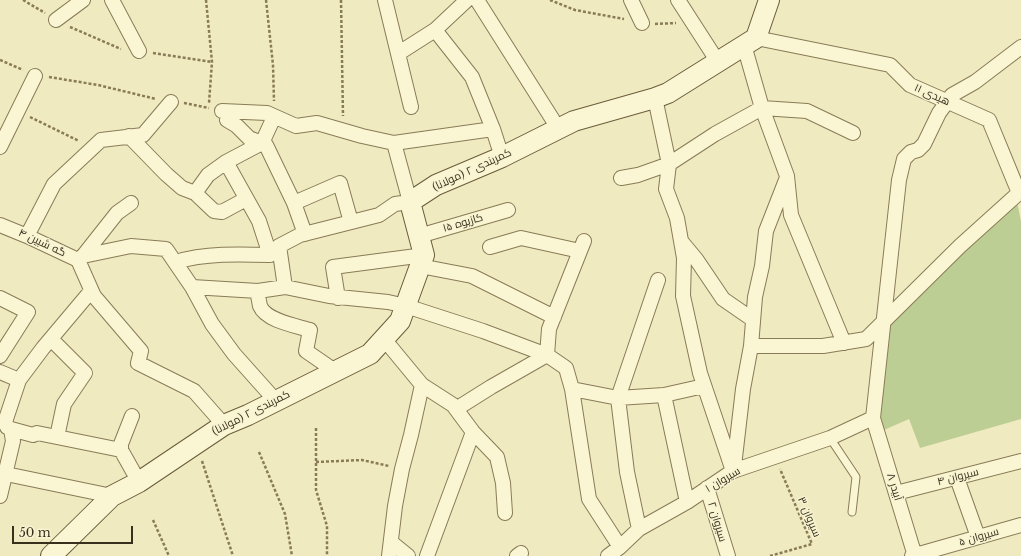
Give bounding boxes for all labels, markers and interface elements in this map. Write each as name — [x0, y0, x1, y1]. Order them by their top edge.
street label: هیدی ۱۱ — [912, 81, 952, 109]
street label: کمربندی ۲ (مولانا) — [430, 146, 514, 194]
street label: کازیوه ۱۵ — [441, 211, 485, 235]
street label: گه شبین ۴ — [16, 226, 68, 260]
street label: کمربندی ۲ (مولانا) — [210, 388, 292, 438]
street label: سیروان ۱ — [703, 464, 743, 496]
street label: سیروان ۴ — [936, 465, 980, 489]
street label: آبیدر ۸ — [884, 472, 904, 502]
street label: سیروان ۳ — [795, 495, 823, 539]
street label: سیروان ۲ — [705, 501, 729, 543]
scale bar — [14, 518, 135, 544]
text: 50 m — [19, 525, 51, 540]
street label: سیروان ۵ — [957, 525, 1001, 549]

